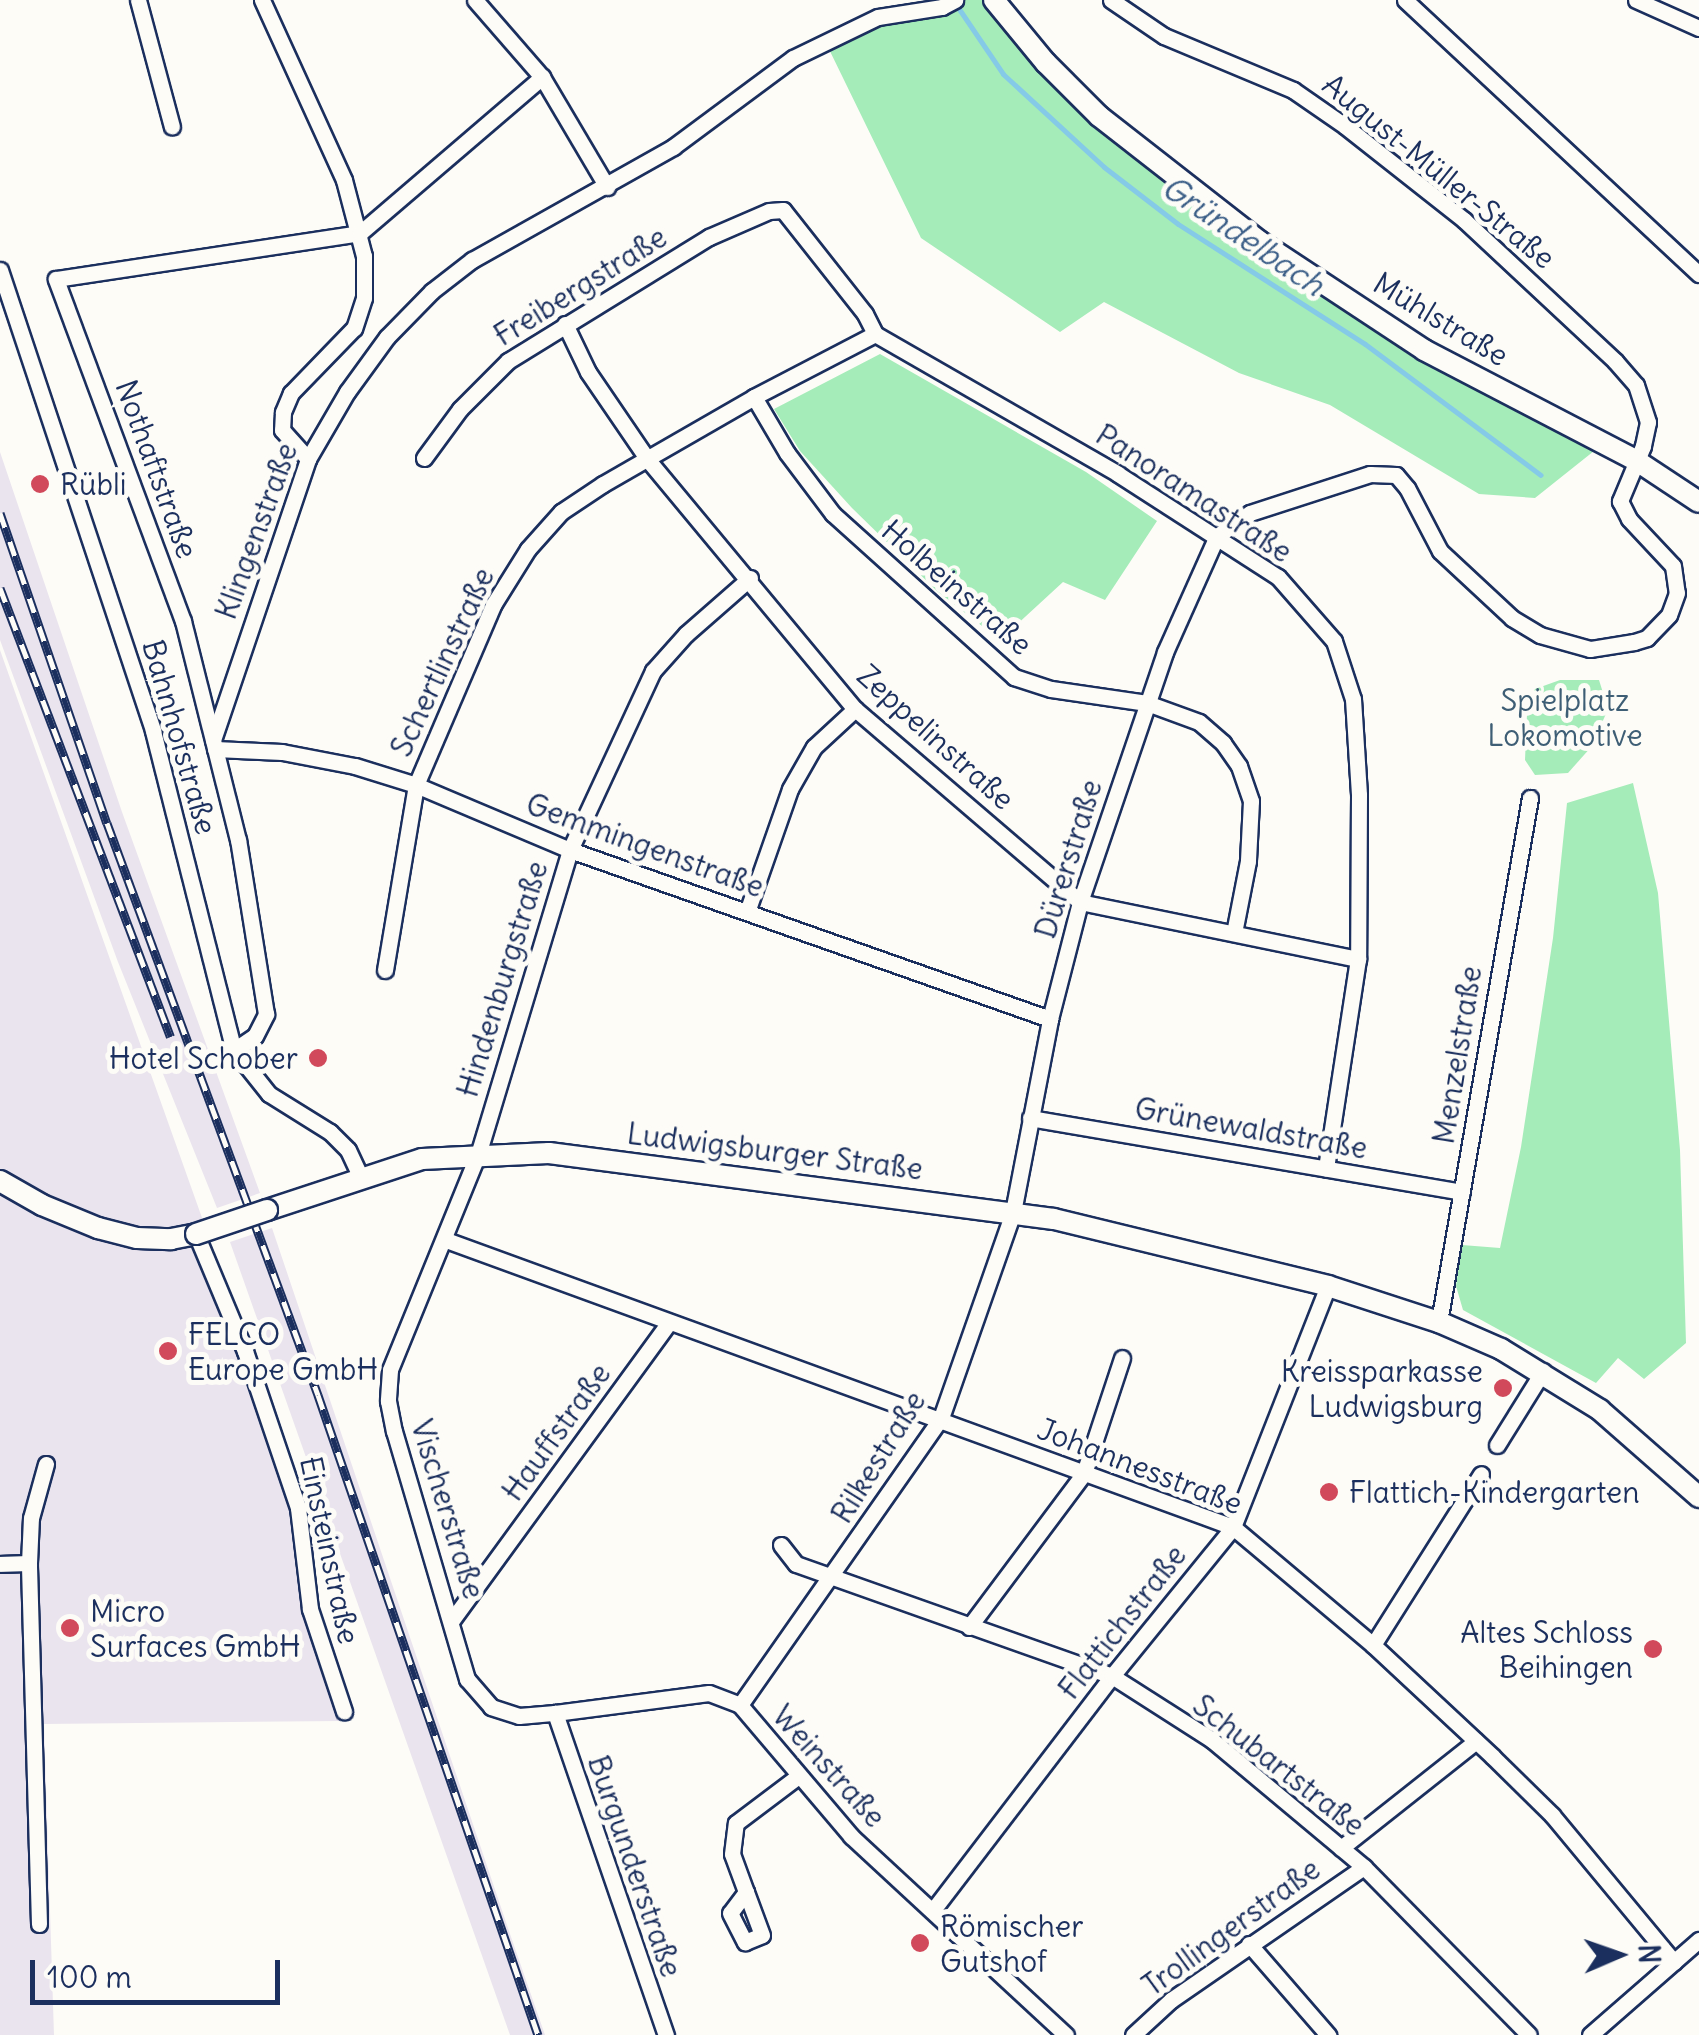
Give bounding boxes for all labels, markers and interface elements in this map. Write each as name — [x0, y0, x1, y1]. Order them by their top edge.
street label: August-Müller-Straße — [1316, 66, 1562, 276]
water label: Gründelbach — [1155, 168, 1331, 304]
street label: Freibergstraße — [487, 219, 673, 353]
street label: Mühlstraße — [1367, 265, 1515, 373]
street label: Nothaftstraße — [108, 375, 206, 563]
street label: Panoramastraße — [1089, 416, 1299, 570]
street label: Klingenstraße — [207, 438, 305, 624]
place label: Rübli — [60, 466, 126, 502]
marker: Rübli — [29, 473, 51, 495]
street label: Holbeinstraße — [875, 512, 1039, 662]
street label: Schertlinstraße — [383, 562, 501, 762]
street label: Bahnhofstraße — [135, 636, 225, 838]
street label: Zeppelinstraße — [850, 657, 1022, 817]
park label: Spielplatz Lokomotive — [1487, 682, 1643, 752]
street label: Dürerstraße — [1027, 775, 1109, 943]
street label: Gemmingenstraße — [521, 785, 769, 905]
street label: Hindenburgstraße — [449, 857, 555, 1101]
street label: Menzelstraße — [1425, 963, 1489, 1147]
place label: Hotel Schober — [109, 1040, 298, 1076]
marker: Hotel Schober — [307, 1047, 329, 1069]
street label: Grünewaldstraße — [1132, 1090, 1370, 1166]
street label: Ludwigsburger Straße — [625, 1115, 925, 1187]
place label: FELCO Europe GmbH — [188, 1316, 378, 1386]
marker: FELCO Europe GmbH — [157, 1340, 179, 1362]
place label: Kreissparkasse Ludwigsburg — [1281, 1353, 1483, 1424]
street label: Hauffstraße — [494, 1356, 618, 1508]
marker: Kreissparkasse Ludwigsburg — [1492, 1377, 1514, 1399]
street label: Rilkestraße — [823, 1384, 933, 1530]
street label: Johannesstraße — [1033, 1410, 1247, 1522]
street label: Vischerstraße — [404, 1415, 492, 1603]
street label: Einsteinstraße — [293, 1453, 367, 1647]
place label: Flattich-Kindergarten — [1349, 1474, 1640, 1510]
marker: Flattich-Kindergarten — [1318, 1481, 1340, 1503]
street label: Flattichstraße — [1051, 1538, 1193, 1706]
place label: Micro Surfaces GmbH — [90, 1593, 301, 1664]
place label: Altes Schloss Beihingen — [1460, 1614, 1633, 1684]
marker: Micro Surfaces GmbH — [59, 1617, 81, 1639]
marker: Altes Schloss Beihingen — [1642, 1638, 1664, 1660]
street label: Schubartstraße — [1186, 1687, 1372, 1843]
street label: Weinstraße — [765, 1698, 893, 1834]
street label: Burgunderstraße — [580, 1751, 690, 1981]
street label: Trollingerstraße — [1135, 1851, 1327, 2003]
north arrow — [1569, 1905, 1669, 2005]
place label: Römischer Gutshof — [940, 1908, 1083, 1978]
marker: Römischer Gutshof — [909, 1932, 931, 1954]
scale bar — [35, 1940, 285, 2002]
text: N — [1631, 1944, 1667, 1964]
text: 100 m — [47, 1958, 132, 1996]

